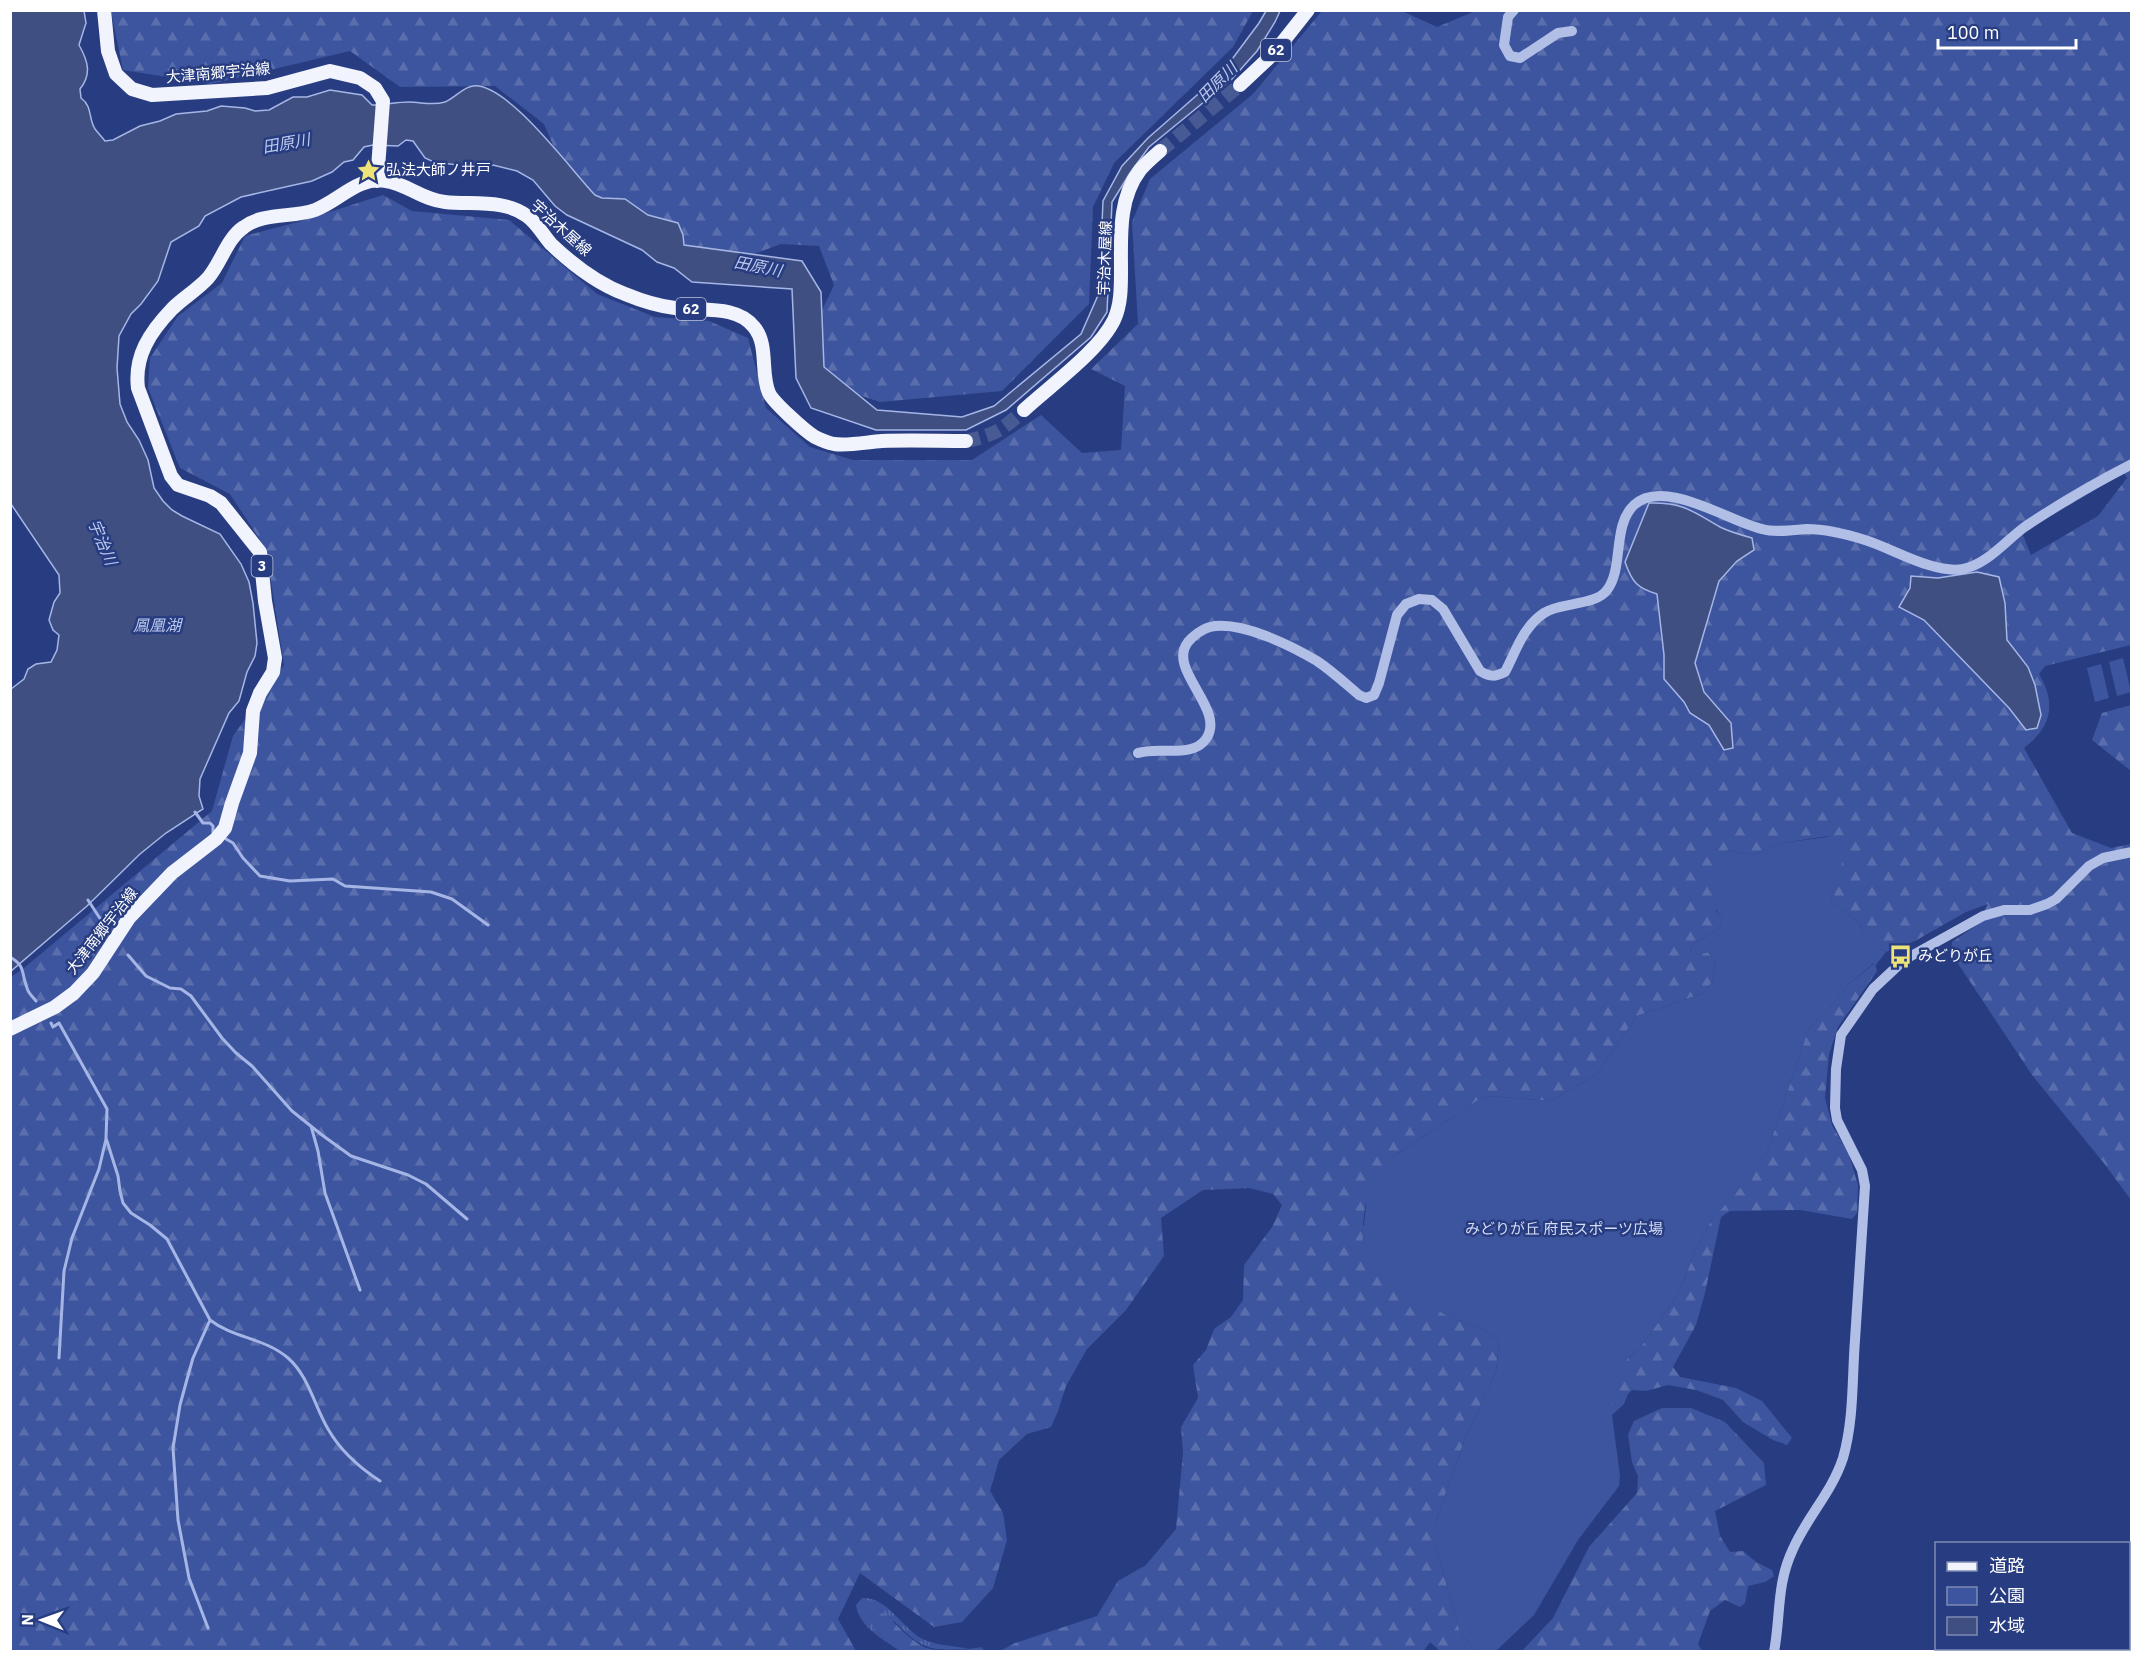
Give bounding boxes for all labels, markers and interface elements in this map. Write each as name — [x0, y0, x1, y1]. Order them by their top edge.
scale bar — [1938, 12, 2076, 50]
text: 100 m — [1947, 21, 1999, 44]
road number: 62 — [1261, 39, 1291, 61]
water label: 田原川 — [1193, 57, 1242, 106]
street label: 大津南郷宇治線 — [165, 58, 271, 87]
water label: 田原川 — [261, 129, 313, 157]
place icon: 弘法大師ノ井戸 — [355, 157, 381, 183]
place label: 弘法大師ノ井戸 — [386, 160, 491, 179]
street label: 宇治木屋線 — [527, 195, 596, 260]
street label: 宇治木屋線 — [1094, 220, 1115, 296]
water label: 田原川 — [733, 252, 785, 281]
road number: 62 — [676, 298, 706, 320]
water label: 宇治川 — [84, 516, 122, 570]
road number: 3 — [252, 555, 272, 577]
water label: 鳳凰湖 — [133, 615, 184, 635]
street label: 大津南郷宇治線 — [62, 883, 141, 978]
bus stop icon: みどりが丘 — [1887, 943, 1913, 969]
place label: みどりが丘 — [1918, 946, 1993, 965]
park label: みどりが丘 府民スポーツ広場 — [1465, 1219, 1663, 1238]
legend — [1935, 1542, 2130, 1650]
text: 道路 — [1989, 1554, 2025, 1577]
text: 公園 — [1989, 1584, 2025, 1607]
north arrow — [12, 1590, 72, 1650]
text: N — [17, 1614, 37, 1626]
text: 水域 — [1989, 1614, 2025, 1637]

